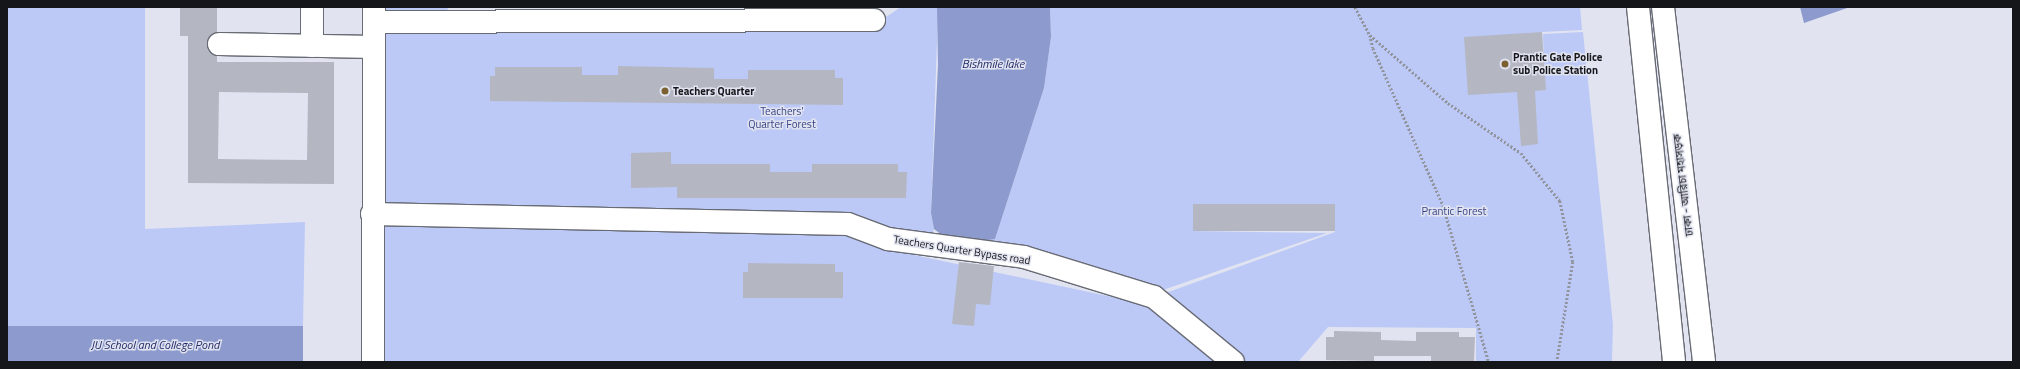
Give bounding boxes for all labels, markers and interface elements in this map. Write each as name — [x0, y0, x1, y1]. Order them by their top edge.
place label: Prantic Gate Police sub Police Station — [1513, 51, 1602, 77]
water label: Bishmile lake — [962, 57, 1024, 71]
marker: Prantic Gate Police sub Police Station — [1500, 59, 1510, 69]
place label: Teachers Quarter — [673, 84, 754, 98]
marker: Teachers Quarter — [660, 86, 670, 96]
park label: Teachers' Quarter Forest — [748, 105, 816, 131]
street label: ঢাকা - আরিচা মহাসড়ক — [1670, 133, 1696, 237]
park label: Prantic Forest — [1422, 204, 1486, 218]
street label: Teachers Quarter Bypass road — [893, 233, 1031, 267]
water label: JU School and College Pond — [91, 338, 219, 352]

